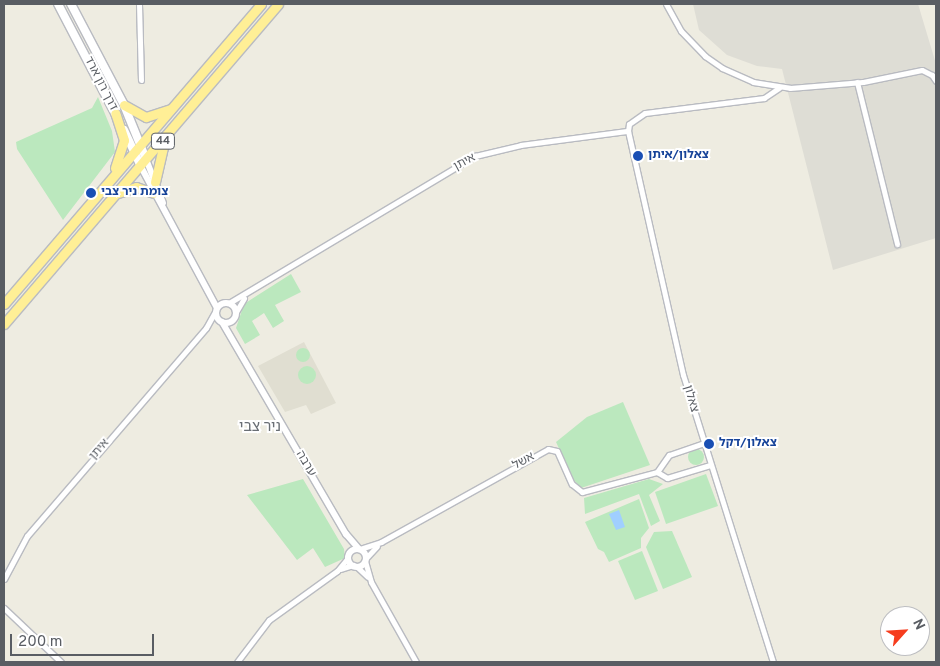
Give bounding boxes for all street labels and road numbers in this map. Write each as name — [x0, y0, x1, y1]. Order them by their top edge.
street label: דרך רון ארד — [80, 55, 120, 113]
road number: 44 — [150, 132, 176, 150]
street label: איתן — [452, 151, 478, 175]
street label: צאלון — [679, 384, 701, 414]
street label: איתן — [87, 437, 113, 463]
street label: ערבה — [292, 449, 318, 479]
street label: אשל — [511, 450, 537, 474]

